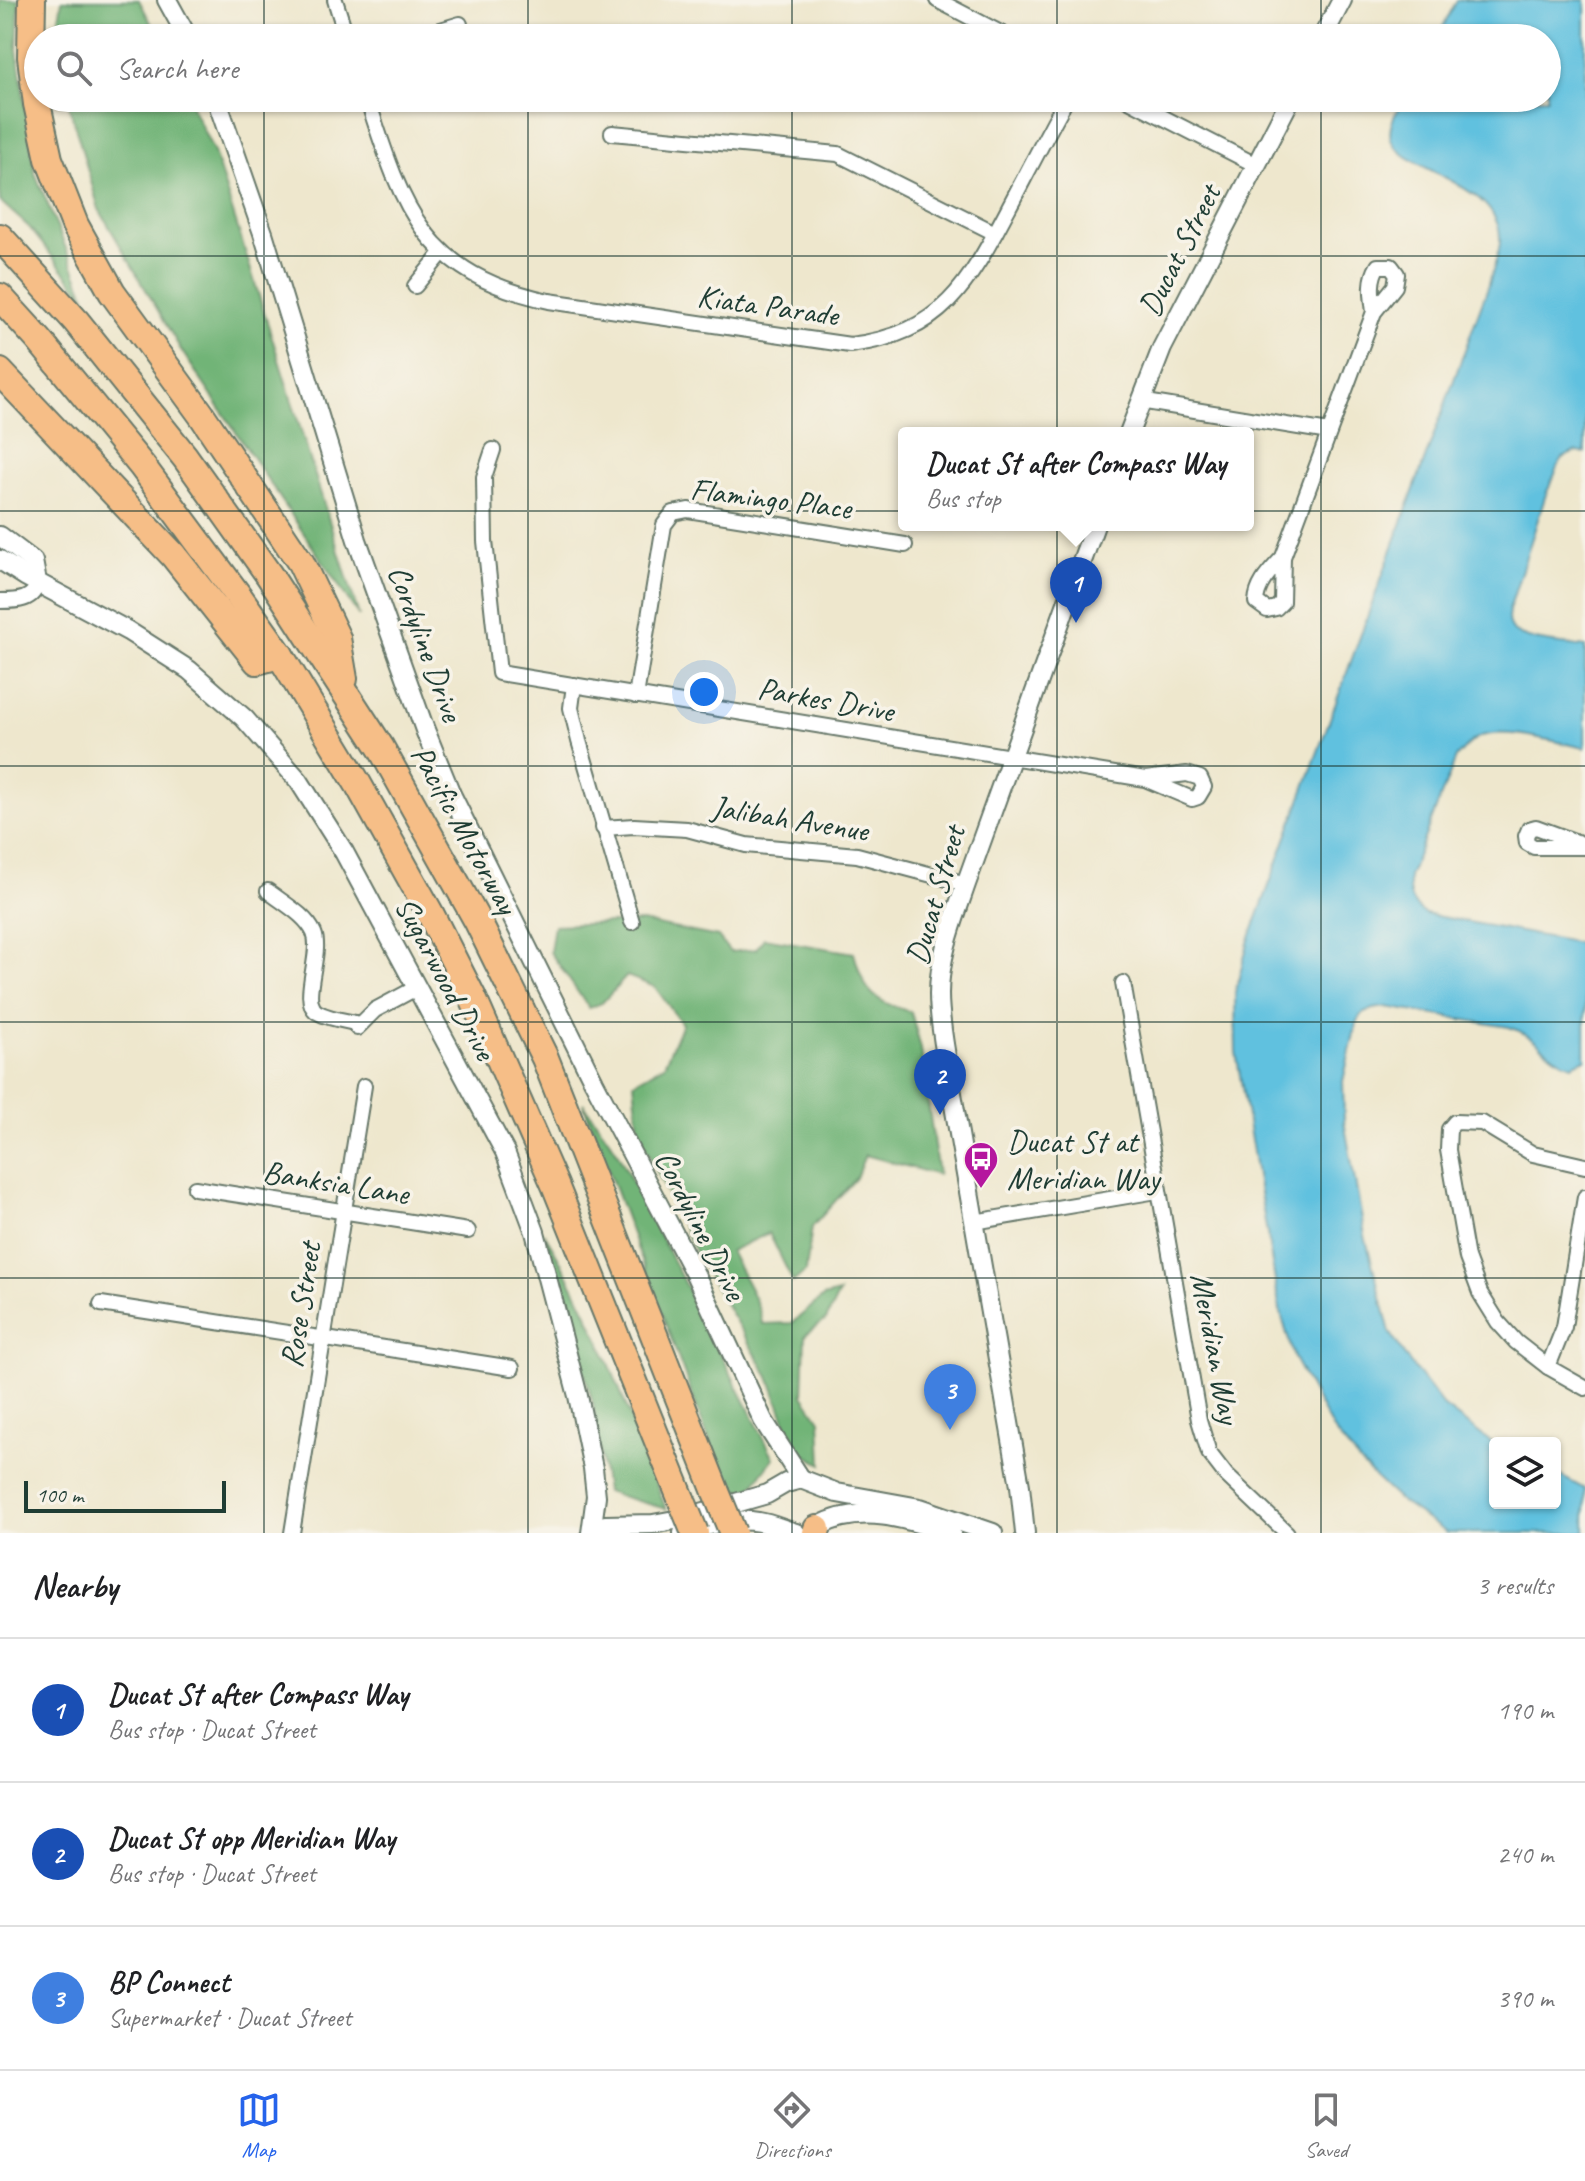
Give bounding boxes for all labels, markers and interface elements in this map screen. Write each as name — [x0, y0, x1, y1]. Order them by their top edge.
search box — [24, 24, 1561, 112]
icon: search — [52, 46, 96, 90]
text: Search here — [116, 49, 238, 87]
street label: Ducat Street — [1129, 175, 1231, 323]
street label: Kiata Parade — [695, 275, 843, 336]
popup — [898, 427, 1254, 531]
text: Ducat St after Compass Way — [926, 444, 1226, 482]
street label: Flamingo Place — [688, 468, 856, 529]
text: Bus stop — [926, 482, 1001, 515]
pin: 1 — [1050, 557, 1102, 623]
street label: Cordyline Drive — [378, 560, 473, 729]
street label: Parkes Drive — [755, 667, 900, 732]
your location — [684, 672, 724, 712]
street label: Pacific Motorway — [401, 738, 529, 923]
street label: Jalibah Avenue — [707, 786, 874, 851]
street label: Ducat Street — [896, 818, 976, 969]
street label: Sugarwood Drive — [385, 890, 507, 1069]
pin: 2 — [914, 1049, 966, 1115]
place label: Ducat St at Meridian Way — [1007, 1121, 1163, 1199]
bus stop icon: Ducat St at Meridian Way — [962, 1140, 1000, 1190]
street label: Cordyline Drive — [645, 1143, 757, 1309]
street label: Banksia Lane — [260, 1151, 414, 1215]
street label: Rose Street — [270, 1236, 331, 1371]
street label: Meridian Way — [1181, 1269, 1251, 1430]
pin: 3 — [924, 1364, 976, 1430]
map controls — [1489, 1437, 1561, 1509]
button: layers — [1489, 1437, 1561, 1509]
scale bar — [24, 1477, 226, 1513]
text: 100 m — [36, 1481, 83, 1509]
text: Nearby — [32, 1564, 118, 1607]
text: 3 results — [1477, 1569, 1553, 1602]
text: Ducat St after Compass Way — [108, 1675, 408, 1713]
text: 1 — [52, 1694, 64, 1727]
text: 190 m — [1497, 1694, 1553, 1727]
text: Bus stop · Ducat Street — [108, 1713, 316, 1746]
text: Ducat St opp Meridian Way — [108, 1819, 395, 1857]
text: 2 — [52, 1838, 64, 1871]
text: 240 m — [1497, 1838, 1553, 1871]
text: Bus stop · Ducat Street — [108, 1857, 316, 1890]
text: BP Connect — [108, 1963, 229, 2001]
text: 3 — [52, 1982, 64, 2015]
text: 390 m — [1497, 1982, 1553, 2015]
text: Supermarket · Ducat Street — [108, 2001, 351, 2034]
tab: Map — [237, 2088, 281, 2164]
tab: Directions — [754, 2088, 831, 2164]
tab: Saved — [1304, 2088, 1348, 2164]

